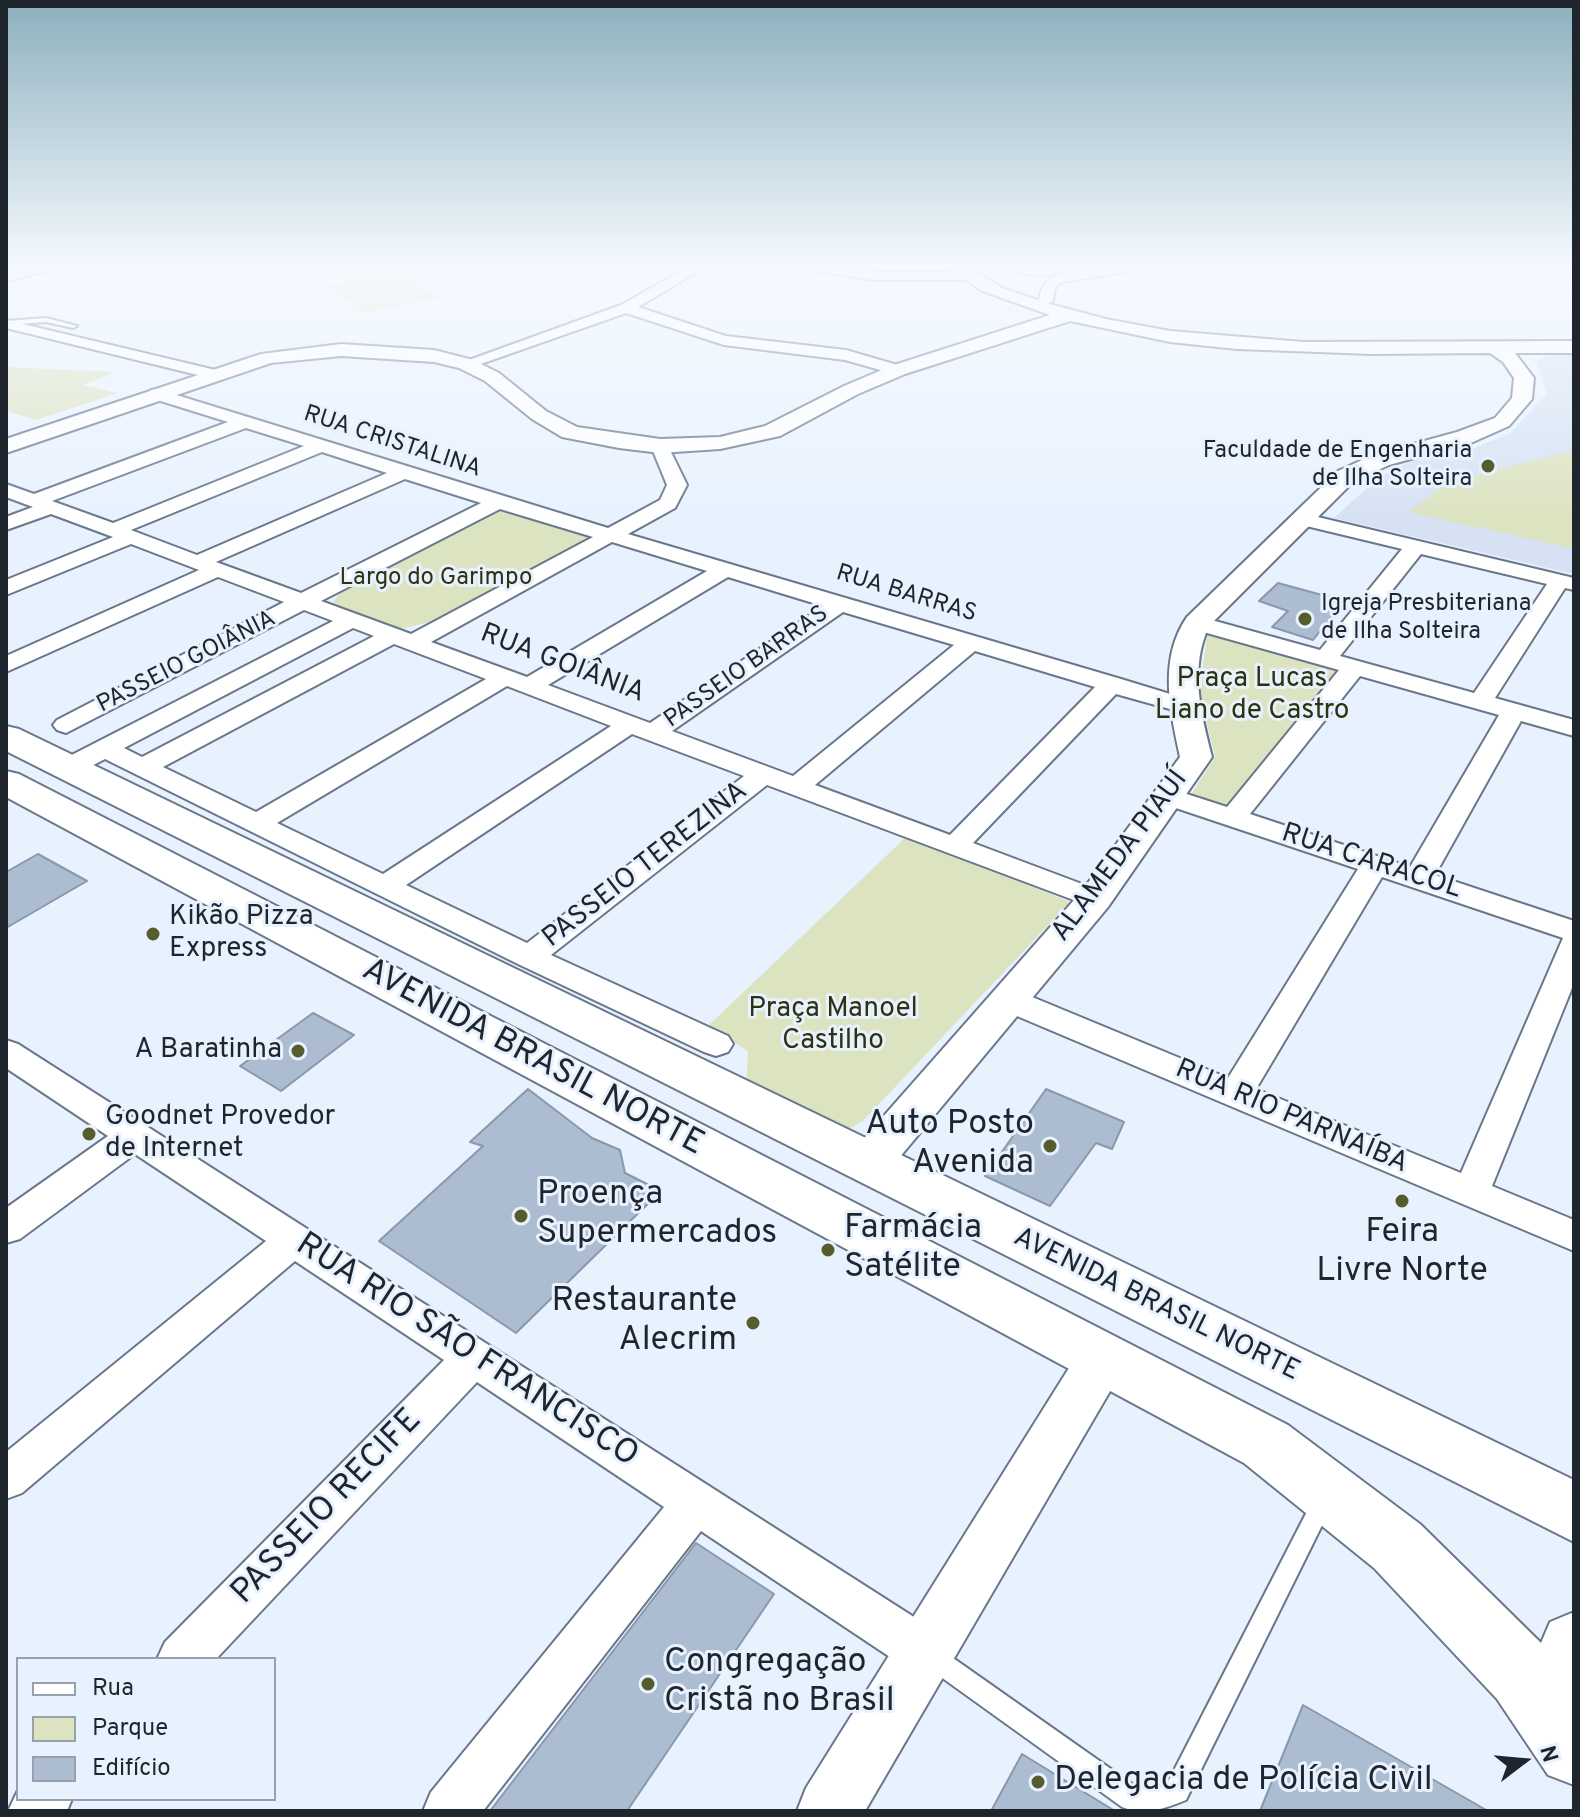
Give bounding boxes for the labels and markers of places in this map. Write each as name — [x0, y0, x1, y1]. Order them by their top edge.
place label: Faculdade de Engenharia de Ilha Solteira — [1203, 438, 1472, 494]
marker: Faculdade de Engenharia de Ilha Solteira — [1479, 457, 1497, 475]
place label: Igreja Presbiteriana de Ilha Solteira — [1321, 591, 1531, 647]
marker: Igreja Presbiteriana de Ilha Solteira — [1296, 610, 1314, 628]
place label: Kikão Pizza Express — [169, 901, 313, 967]
marker: Kikão Pizza Express — [144, 925, 162, 943]
place label: A Baratinha — [135, 1034, 282, 1068]
marker: A Baratinha — [289, 1042, 307, 1060]
place label: Goodnet Provedor de Internet — [105, 1101, 335, 1167]
place label: Auto Posto Avenida — [865, 1106, 1034, 1186]
marker: Goodnet Provedor de Internet — [80, 1125, 98, 1143]
marker: Auto Posto Avenida — [1041, 1137, 1059, 1155]
place label: Proença Supermercados — [537, 1176, 777, 1256]
marker: Feira Livre Norte — [1393, 1192, 1411, 1210]
marker: Proença Supermercados — [512, 1207, 530, 1225]
place label: Farmácia Satélite — [844, 1210, 982, 1290]
place label: Feira Livre Norte — [1316, 1214, 1488, 1294]
marker: Farmácia Satélite — [819, 1241, 837, 1259]
place label: Restaurante Alecrim — [552, 1283, 737, 1362]
marker: Restaurante Alecrim — [744, 1314, 762, 1332]
place label: Congregação Cristã no Brasil — [664, 1644, 895, 1724]
marker: Congregação Cristã no Brasil — [639, 1675, 657, 1693]
place label: Delegacia de Polícia Civil — [1054, 1762, 1433, 1802]
marker: Delegacia de Polícia Civil — [1029, 1773, 1047, 1791]

